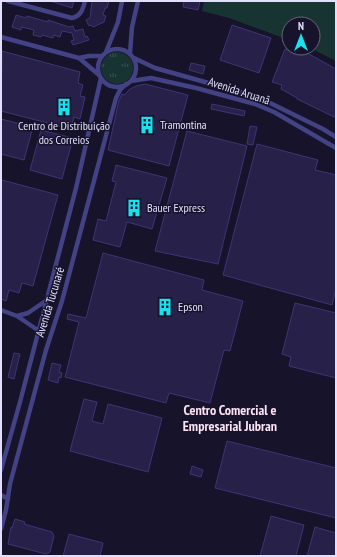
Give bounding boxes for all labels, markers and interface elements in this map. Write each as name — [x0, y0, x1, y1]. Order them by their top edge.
north arrow — [281, 16, 321, 56]
text: N — [298, 19, 304, 33]
street label: Avenida Aruanã — [206, 73, 272, 108]
building icon: Centro de Distribuição dos Correios — [54, 97, 74, 117]
building icon: Tramontina — [137, 115, 157, 135]
place label: Tramontina — [160, 117, 207, 132]
place label: Centro de Distribuição dos Correios — [18, 118, 110, 147]
building icon: Bauer Express — [124, 198, 144, 218]
place label: Bauer Express — [147, 200, 205, 215]
street label: Avenida Tucunaré — [32, 265, 67, 339]
building icon: Epson — [155, 297, 175, 317]
place label: Epson — [178, 299, 203, 314]
district label: Centro Comercial e Empresarial Jubran — [183, 401, 277, 435]

